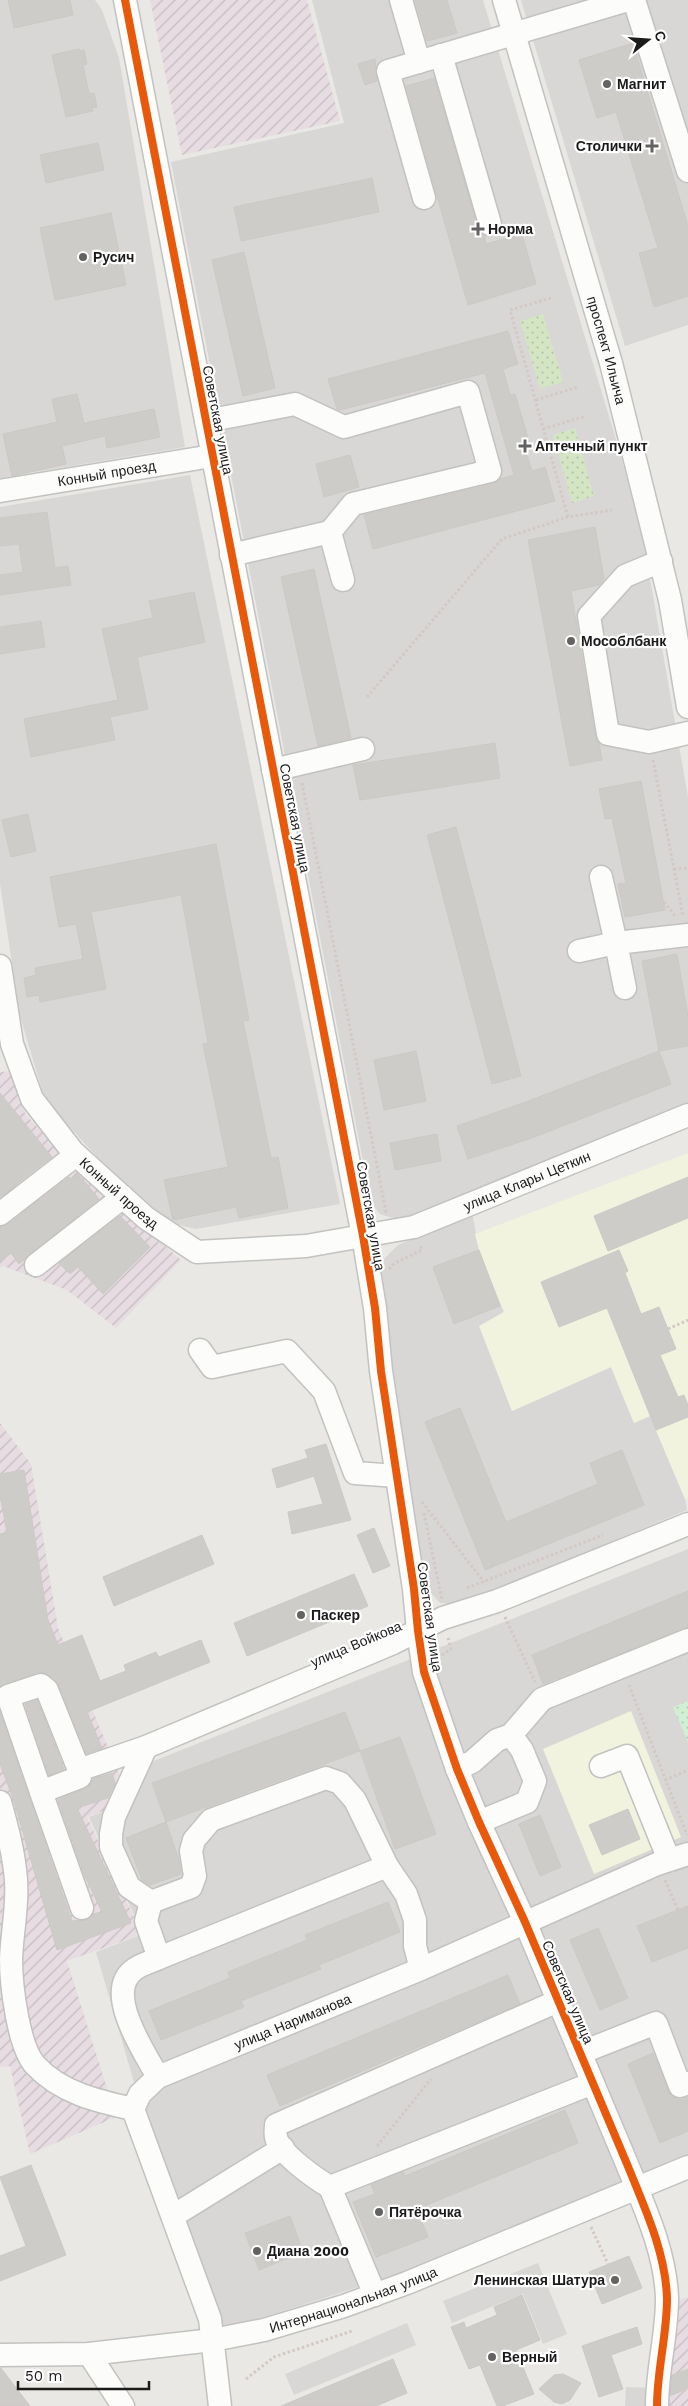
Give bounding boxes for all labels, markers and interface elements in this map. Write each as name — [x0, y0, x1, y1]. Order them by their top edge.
north arrow — [623, 15, 673, 65]
text: С — [651, 29, 670, 43]
place label: Магнит — [617, 76, 667, 92]
marker: Магнит — [601, 78, 613, 90]
place label: Столички — [576, 138, 642, 154]
marker: Столички — [646, 140, 658, 152]
place label: Норма — [488, 221, 533, 237]
marker: Норма — [472, 223, 484, 235]
place label: Русич — [93, 249, 134, 265]
marker: Русич — [77, 251, 89, 263]
street label: проспект Ильича — [584, 294, 629, 406]
street label: Советская улица — [200, 364, 236, 476]
place label: Аптечный пункт — [535, 438, 648, 454]
marker: Аптечный пункт — [519, 440, 531, 452]
street label: Конный проезд — [56, 457, 157, 489]
place label: Мособлбанк — [581, 633, 667, 649]
marker: Мособлбанк — [565, 635, 577, 647]
street label: Советская улица — [277, 762, 313, 874]
street label: улица Клары Цеткин — [461, 1148, 593, 1214]
street label: Конный проезд — [77, 1154, 161, 1232]
street label: Советская улица — [353, 1160, 389, 1272]
street label: Советская улица — [414, 1561, 446, 1673]
place label: Паскер — [311, 1607, 360, 1623]
marker: Паскер — [295, 1609, 307, 1621]
street label: улица Войкова — [308, 1618, 404, 1670]
street label: Советская улица — [539, 1938, 597, 2046]
street label: улица Нариманова — [232, 1991, 354, 2053]
place label: Пятёрочка — [389, 2204, 462, 2220]
marker: Пятёрочка — [373, 2206, 385, 2218]
place label: Диана 2000 — [267, 2243, 349, 2259]
marker: Диана 2000 — [251, 2245, 263, 2257]
street label: Интернациональная улица — [268, 2263, 440, 2336]
place label: Ленинская Шатура — [474, 2272, 605, 2288]
marker: Ленинская Шатура — [609, 2274, 621, 2286]
place label: Верный — [502, 2349, 557, 2365]
marker: Верный — [486, 2351, 498, 2363]
scale bar — [18, 2358, 149, 2390]
text: 50 m — [25, 2367, 62, 2385]

